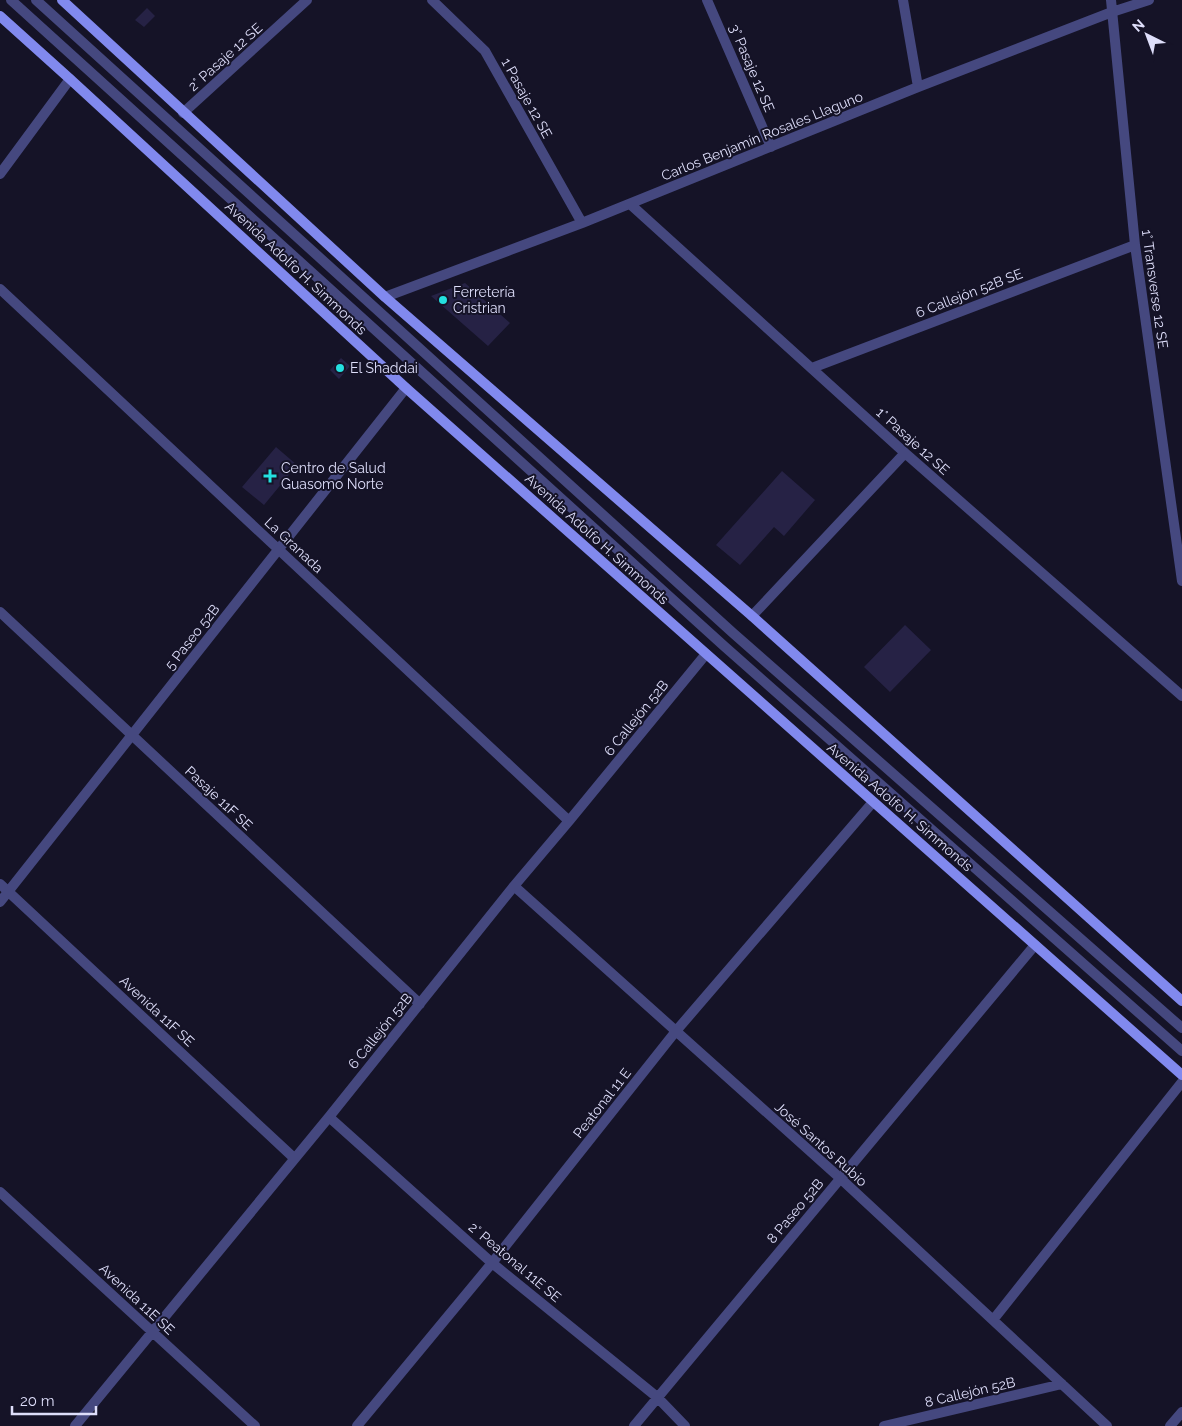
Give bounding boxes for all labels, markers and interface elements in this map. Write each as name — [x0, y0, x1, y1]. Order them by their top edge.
north arrow — [1122, 10, 1172, 60]
text: N — [1129, 16, 1148, 35]
street label: 2° Pasaje 12 SE — [185, 20, 265, 94]
street label: 3° Pasaje 12 SE — [726, 22, 778, 114]
street label: 1 Pasaje 12 SE — [498, 55, 556, 141]
street label: Carlos Benjamín Rosales Llaguno — [659, 88, 865, 184]
street label: Avenida Adolfo H. Simmonds — [222, 198, 370, 338]
street label: 1° Transverse 12 SE — [1139, 229, 1171, 349]
street label: 6 Callejón 52B SE — [913, 265, 1025, 321]
place label: Ferretería Cristrian — [453, 284, 515, 316]
marker: Ferretería Cristrian — [437, 294, 449, 306]
place label: El Shaddai — [350, 360, 418, 376]
marker: El Shaddai — [334, 362, 346, 374]
street label: 1° Pasaje 12 SE — [873, 404, 953, 478]
place label: Centro de Salud Guasomo Norte — [281, 460, 386, 492]
marker: Centro de Salud Guasomo Norte — [263, 469, 277, 483]
street label: Avenida Adolfo H. Simmonds — [522, 470, 672, 608]
street label: La Granada — [261, 514, 327, 576]
street label: 5 Paseo 52B — [162, 601, 222, 673]
street label: 6 Callejón 52B — [601, 677, 671, 759]
street label: Avenida Adolfo H. Simmonds — [824, 740, 976, 875]
street label: Pasaje 11F SE — [182, 763, 256, 833]
street label: Avenida 11F SE — [116, 972, 198, 1050]
street label: 6 Callejón 52B — [345, 990, 415, 1072]
street label: Peatonal 11 E — [570, 1065, 634, 1141]
street label: José Santos Rubio — [772, 1098, 870, 1190]
street label: 8 Paseo 52B — [763, 1175, 827, 1247]
street label: 2° Peatonal 11E SE — [466, 1219, 564, 1305]
street label: Avenida 11E SE — [96, 1260, 178, 1338]
street label: 8 Callejón 52B — [923, 1374, 1017, 1410]
scale bar — [12, 1384, 96, 1416]
text: 20 m — [20, 1392, 55, 1410]

